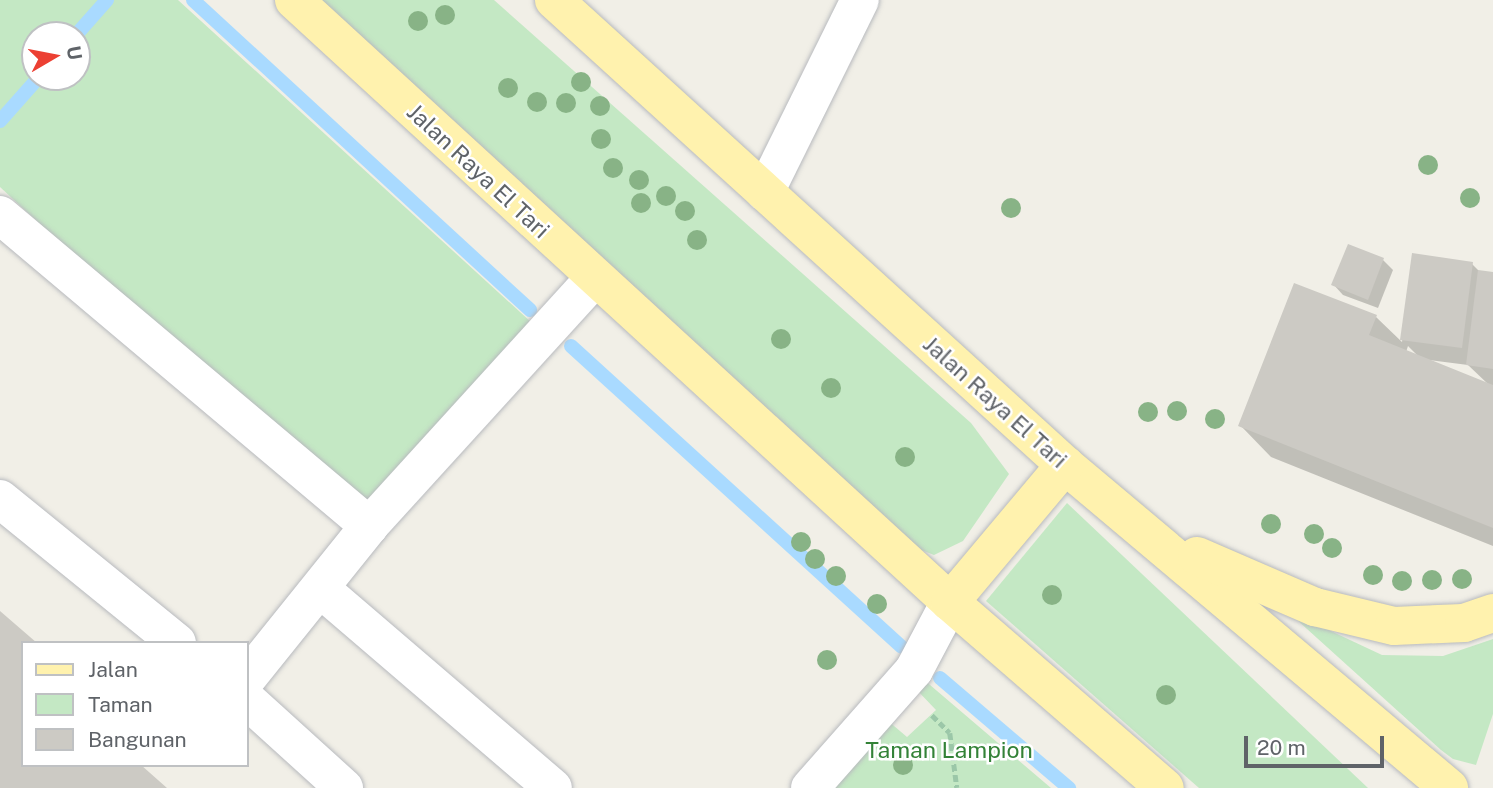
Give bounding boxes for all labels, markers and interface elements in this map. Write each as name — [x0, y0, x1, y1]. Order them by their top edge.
north arrow — [21, 21, 91, 91]
text: U — [63, 44, 87, 61]
street label: Jalan Raya El Tari — [401, 98, 555, 244]
street label: Jalan Raya El Tari — [917, 330, 1073, 474]
legend — [21, 641, 248, 767]
text: Jalan — [88, 657, 138, 682]
text: Taman — [88, 692, 153, 717]
scale bar — [1248, 722, 1388, 766]
text: Bangunan — [88, 727, 187, 752]
text: 20 m — [1257, 735, 1306, 760]
park label: Taman Lampion — [865, 736, 1033, 764]

